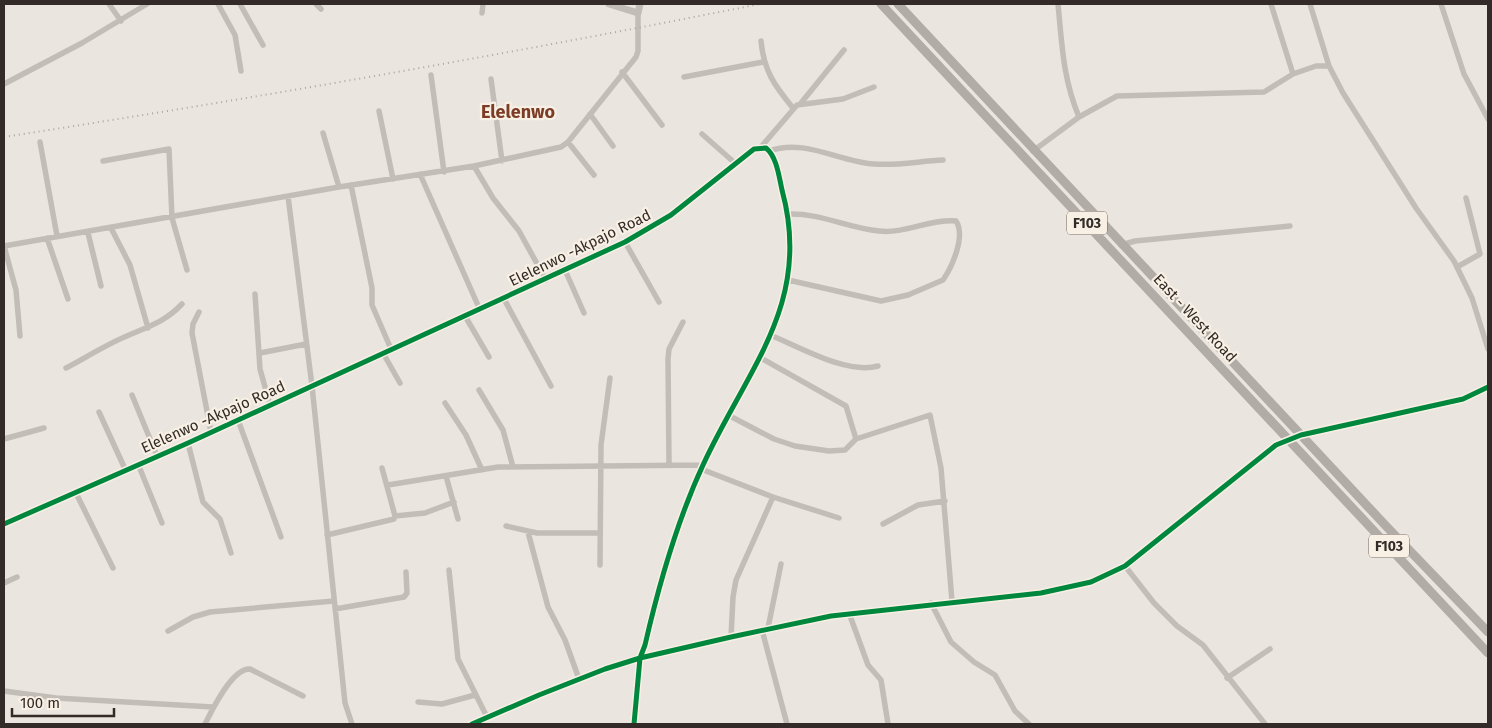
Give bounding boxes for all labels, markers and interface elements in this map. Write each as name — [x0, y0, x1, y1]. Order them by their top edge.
district label: Elelenwo — [481, 101, 555, 123]
street label: Elelenwo -Akpajo Road — [506, 206, 654, 290]
road number: F103 — [1067, 212, 1107, 234]
street label: East - West Road — [1150, 270, 1240, 366]
street label: Elelenwo -Akpajo Road — [138, 377, 288, 457]
road number: F103 — [1369, 534, 1409, 558]
scale bar — [12, 686, 115, 718]
text: 100 m — [20, 694, 60, 712]

